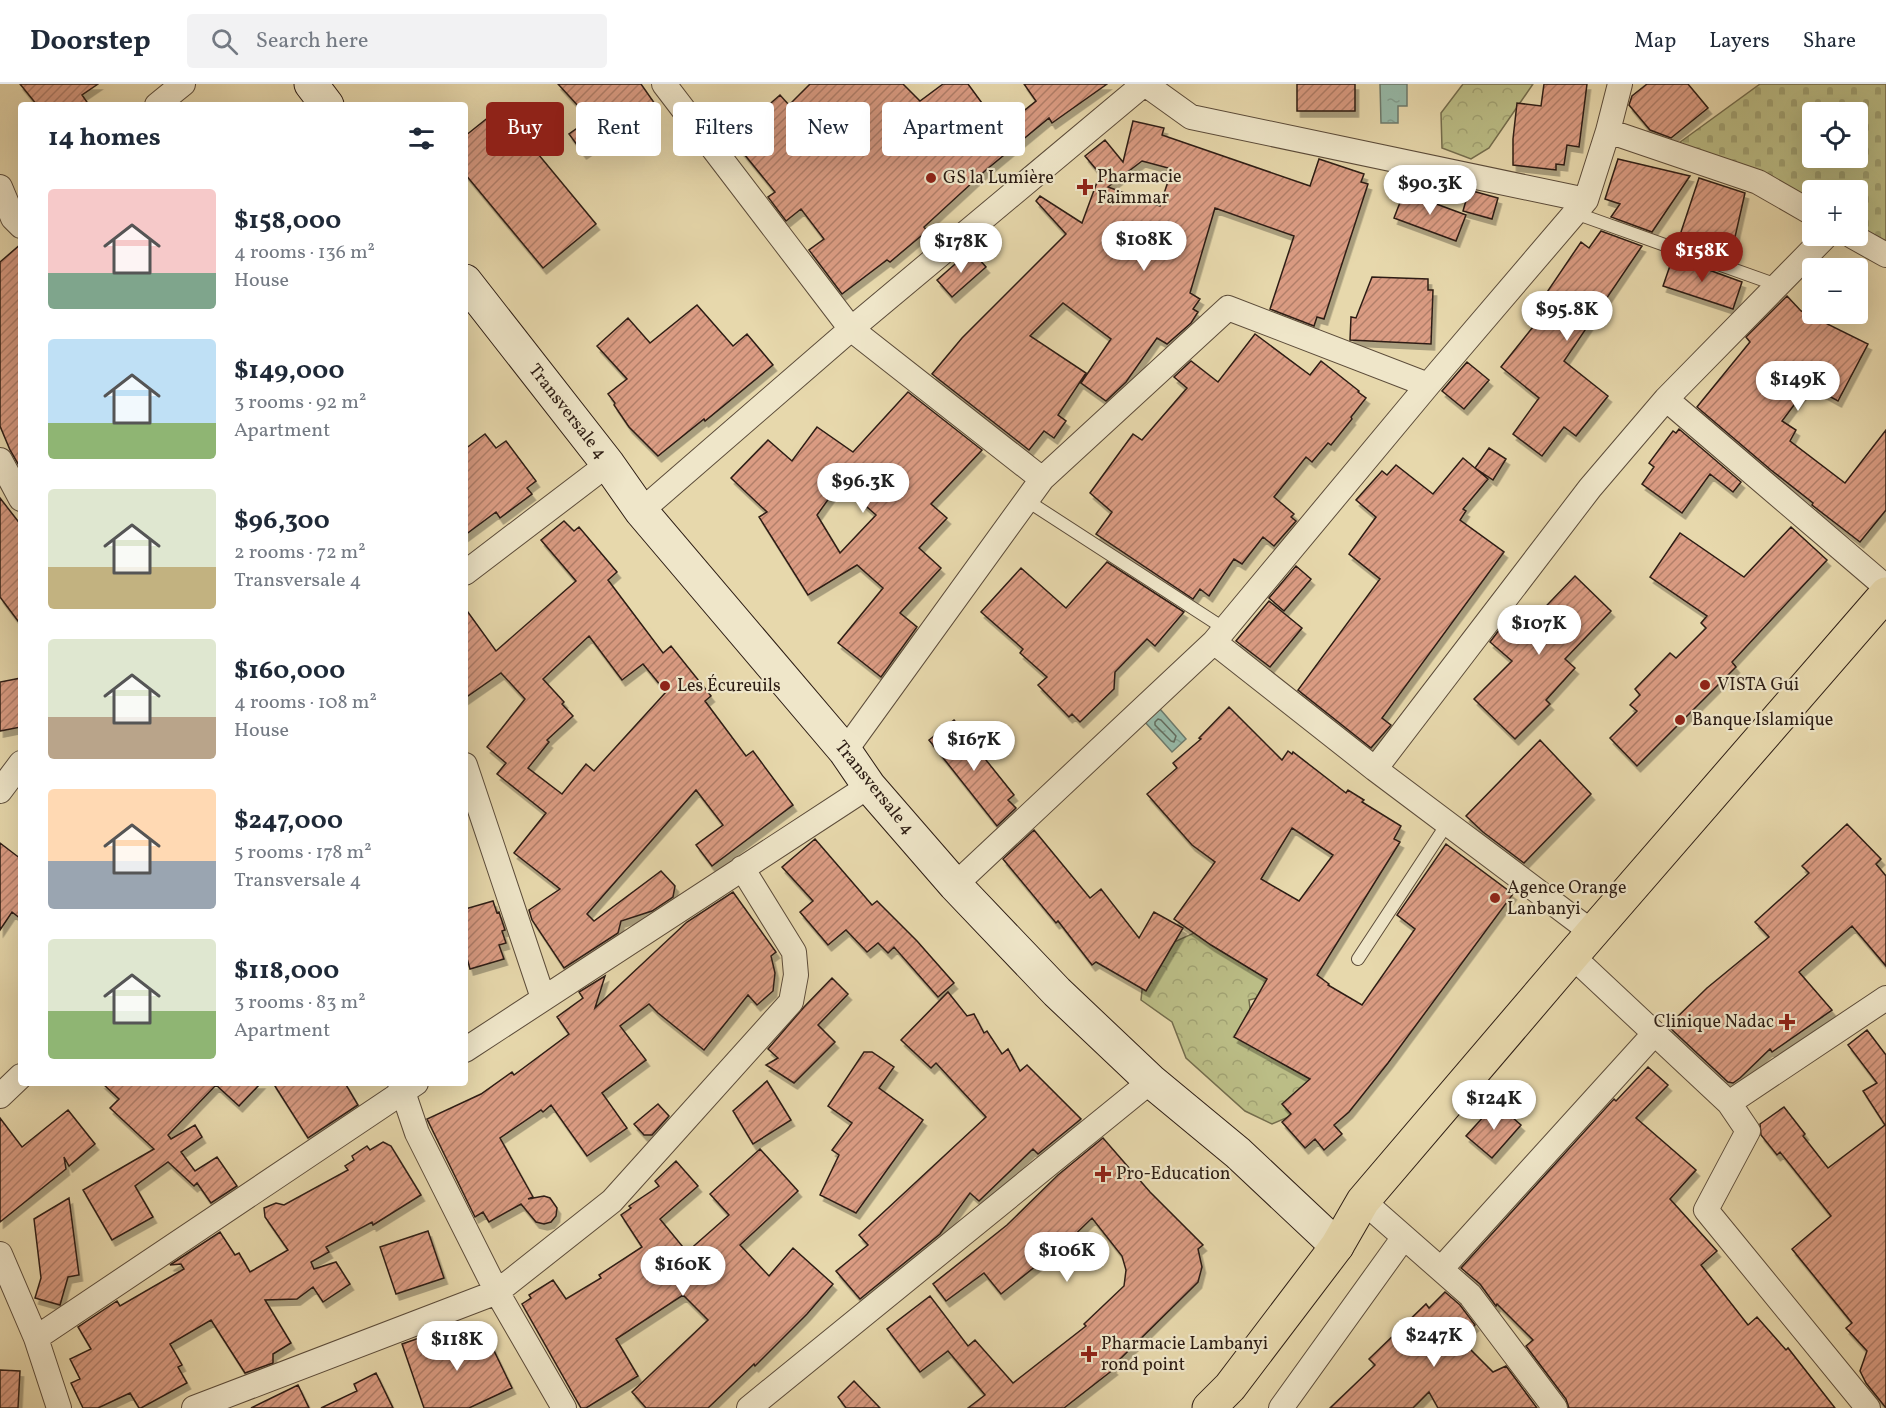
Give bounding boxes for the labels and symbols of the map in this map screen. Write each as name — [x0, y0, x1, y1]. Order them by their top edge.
place label: Pharmacie Faimmar — [1097, 165, 1182, 211]
pin: $90.3K — [1381, 165, 1479, 216]
place label: GS la Lumière — [943, 166, 1054, 191]
marker: GS la Lumière — [924, 171, 938, 185]
marker: Pharmacie Faimmar — [1078, 180, 1092, 194]
pin: $108K — [1102, 221, 1186, 272]
pin: $178K — [919, 223, 1003, 274]
pin: $158K — [1660, 232, 1744, 283]
pin: $95.8K — [1518, 291, 1616, 342]
street label: Transversale 4 — [522, 359, 612, 465]
pin: $149K — [1756, 361, 1840, 412]
pin: $96.3K — [814, 463, 912, 514]
pin: $107K — [1497, 605, 1581, 656]
place label: VISTA Gui — [1717, 673, 1799, 698]
place label: Les Écureuils — [677, 674, 781, 699]
marker: VISTA Gui — [1698, 678, 1712, 692]
marker: Les Écureuils — [658, 679, 672, 693]
place label: Banque Islamique — [1692, 708, 1833, 733]
marker: Banque Islamique — [1673, 713, 1687, 727]
pin: $167K — [932, 721, 1016, 772]
street label: Transversale 4 — [828, 736, 920, 840]
place label: Agence Orange Lanbanyi — [1507, 876, 1626, 922]
marker: Agence Orange Lanbanyi — [1488, 891, 1502, 905]
place label: Clinique Nadac — [1654, 1010, 1774, 1035]
marker: Clinique Nadac — [1778, 1013, 1796, 1031]
pin: $124K — [1452, 1080, 1536, 1131]
place label: Pro-Education — [1116, 1162, 1231, 1187]
marker: Pro-Education — [1094, 1165, 1112, 1183]
pin: $106K — [1025, 1232, 1109, 1283]
pin: $160K — [641, 1246, 725, 1297]
pin: $247K — [1392, 1317, 1476, 1368]
pin: $118K — [415, 1321, 499, 1372]
place label: Pharmacie Lambanyi rond point — [1101, 1332, 1268, 1378]
marker: Pharmacie Lambanyi rond point — [1082, 1347, 1096, 1361]

